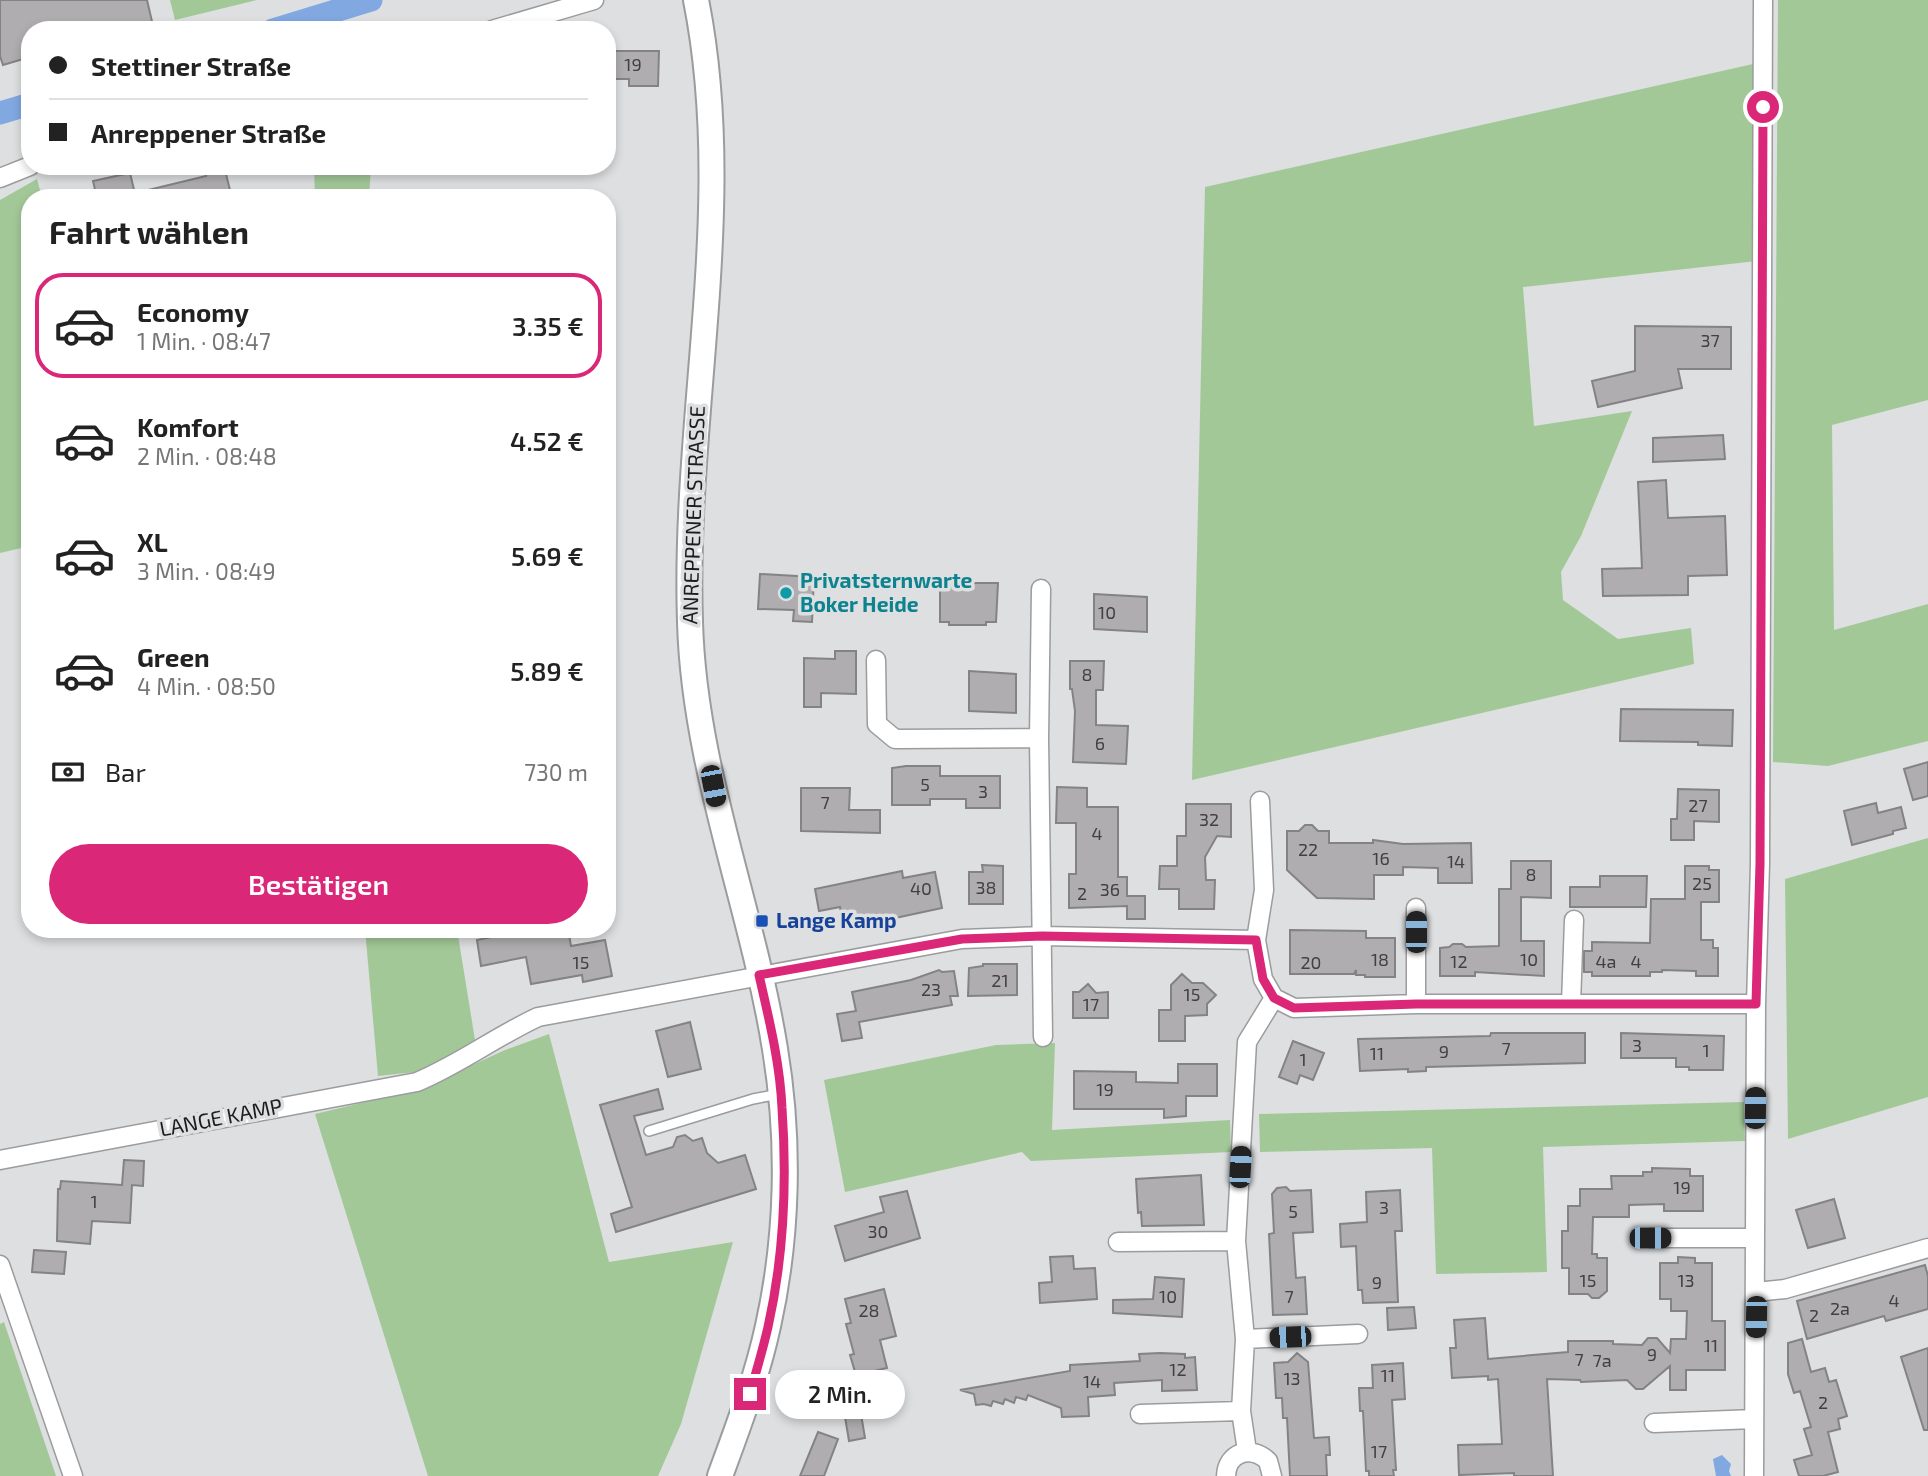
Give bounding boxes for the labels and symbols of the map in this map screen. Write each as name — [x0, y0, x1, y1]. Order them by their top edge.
house number: 19 — [624, 53, 642, 75]
route start — [1747, 91, 1779, 123]
house number: 37 — [1700, 329, 1720, 351]
street label: ANREPPENER STRASSE — [676, 405, 709, 625]
place label: Privatsternwarte Boker Heide — [800, 567, 973, 616]
marker: Privatsternwarte Boker Heide — [778, 585, 794, 601]
house number: 10 — [1098, 601, 1116, 623]
house number: 8 — [1082, 663, 1092, 685]
house number: 6 — [1095, 732, 1105, 754]
car — [699, 763, 728, 809]
house number: 5 — [920, 773, 930, 795]
house number: 3 — [978, 780, 988, 802]
house number: 7 — [820, 791, 830, 813]
house number: 27 — [1688, 794, 1708, 816]
house number: 32 — [1199, 808, 1219, 830]
house number: 4 — [1091, 822, 1103, 844]
house number: 22 — [1298, 838, 1318, 860]
house number: 16 — [1372, 847, 1390, 869]
house number: 14 — [1447, 850, 1465, 872]
house number: 8 — [1526, 863, 1536, 885]
house number: 25 — [1692, 872, 1712, 894]
house number: 38 — [976, 876, 996, 898]
house number: 40 — [910, 877, 932, 899]
house number: 36 — [1100, 878, 1120, 900]
house number: 2 — [1077, 882, 1087, 904]
place label: Lange Kamp — [776, 907, 897, 932]
car — [1406, 911, 1427, 953]
marker: Lange Kamp — [754, 913, 770, 929]
house number: 18 — [1371, 948, 1389, 970]
house number: 10 — [1520, 948, 1538, 970]
house number: 12 — [1450, 950, 1468, 972]
house number: 4a — [1596, 950, 1616, 972]
house number: 4 — [1630, 950, 1642, 972]
house number: 15 — [573, 951, 589, 973]
house number: 20 — [1301, 951, 1321, 973]
house number: 21 — [991, 969, 1009, 991]
house number: 23 — [921, 978, 941, 1000]
house number: 15 — [1184, 983, 1200, 1005]
house number: 17 — [1083, 993, 1099, 1015]
house number: 3 — [1632, 1034, 1642, 1056]
house number: 7 — [1501, 1037, 1511, 1059]
house number: 1 — [1702, 1039, 1710, 1061]
house number: 9 — [1439, 1040, 1449, 1062]
house number: 11 — [1370, 1042, 1384, 1064]
house number: 1 — [1299, 1048, 1307, 1070]
house number: 19 — [1096, 1078, 1114, 1100]
car — [1745, 1087, 1766, 1129]
street label: LANGE KAMP — [157, 1092, 284, 1141]
car — [1229, 1145, 1252, 1189]
house number: 19 — [1673, 1176, 1691, 1198]
house number: 1 — [90, 1190, 98, 1212]
house number: 3 — [1379, 1196, 1389, 1218]
house number: 5 — [1288, 1200, 1298, 1222]
house number: 30 — [868, 1220, 888, 1242]
car — [1630, 1228, 1672, 1249]
house number: 15 — [1580, 1269, 1596, 1291]
house number: 13 — [1677, 1269, 1695, 1291]
house number: 9 — [1372, 1271, 1382, 1293]
house number: 10 — [1159, 1285, 1177, 1307]
house number: 7 — [1284, 1285, 1294, 1307]
house number: 4 — [1888, 1289, 1900, 1311]
car — [1746, 1296, 1767, 1338]
house number: 2a — [1830, 1297, 1850, 1319]
house number: 28 — [858, 1299, 880, 1321]
house number: 2 — [1809, 1304, 1819, 1326]
car — [1269, 1326, 1312, 1348]
house number: 11 — [1704, 1334, 1718, 1356]
house number: 9 — [1647, 1343, 1657, 1365]
house number: 7 — [1574, 1348, 1584, 1370]
house number: 7a — [1592, 1349, 1612, 1371]
house number: 12 — [1169, 1358, 1187, 1380]
house number: 11 — [1381, 1364, 1395, 1386]
house number: 13 — [1283, 1367, 1301, 1389]
callout: 2 Min. — [774, 1370, 904, 1418]
house number: 14 — [1083, 1370, 1101, 1392]
route end — [734, 1378, 766, 1410]
house number: 2 — [1818, 1391, 1828, 1413]
house number: 17 — [1371, 1440, 1387, 1462]

